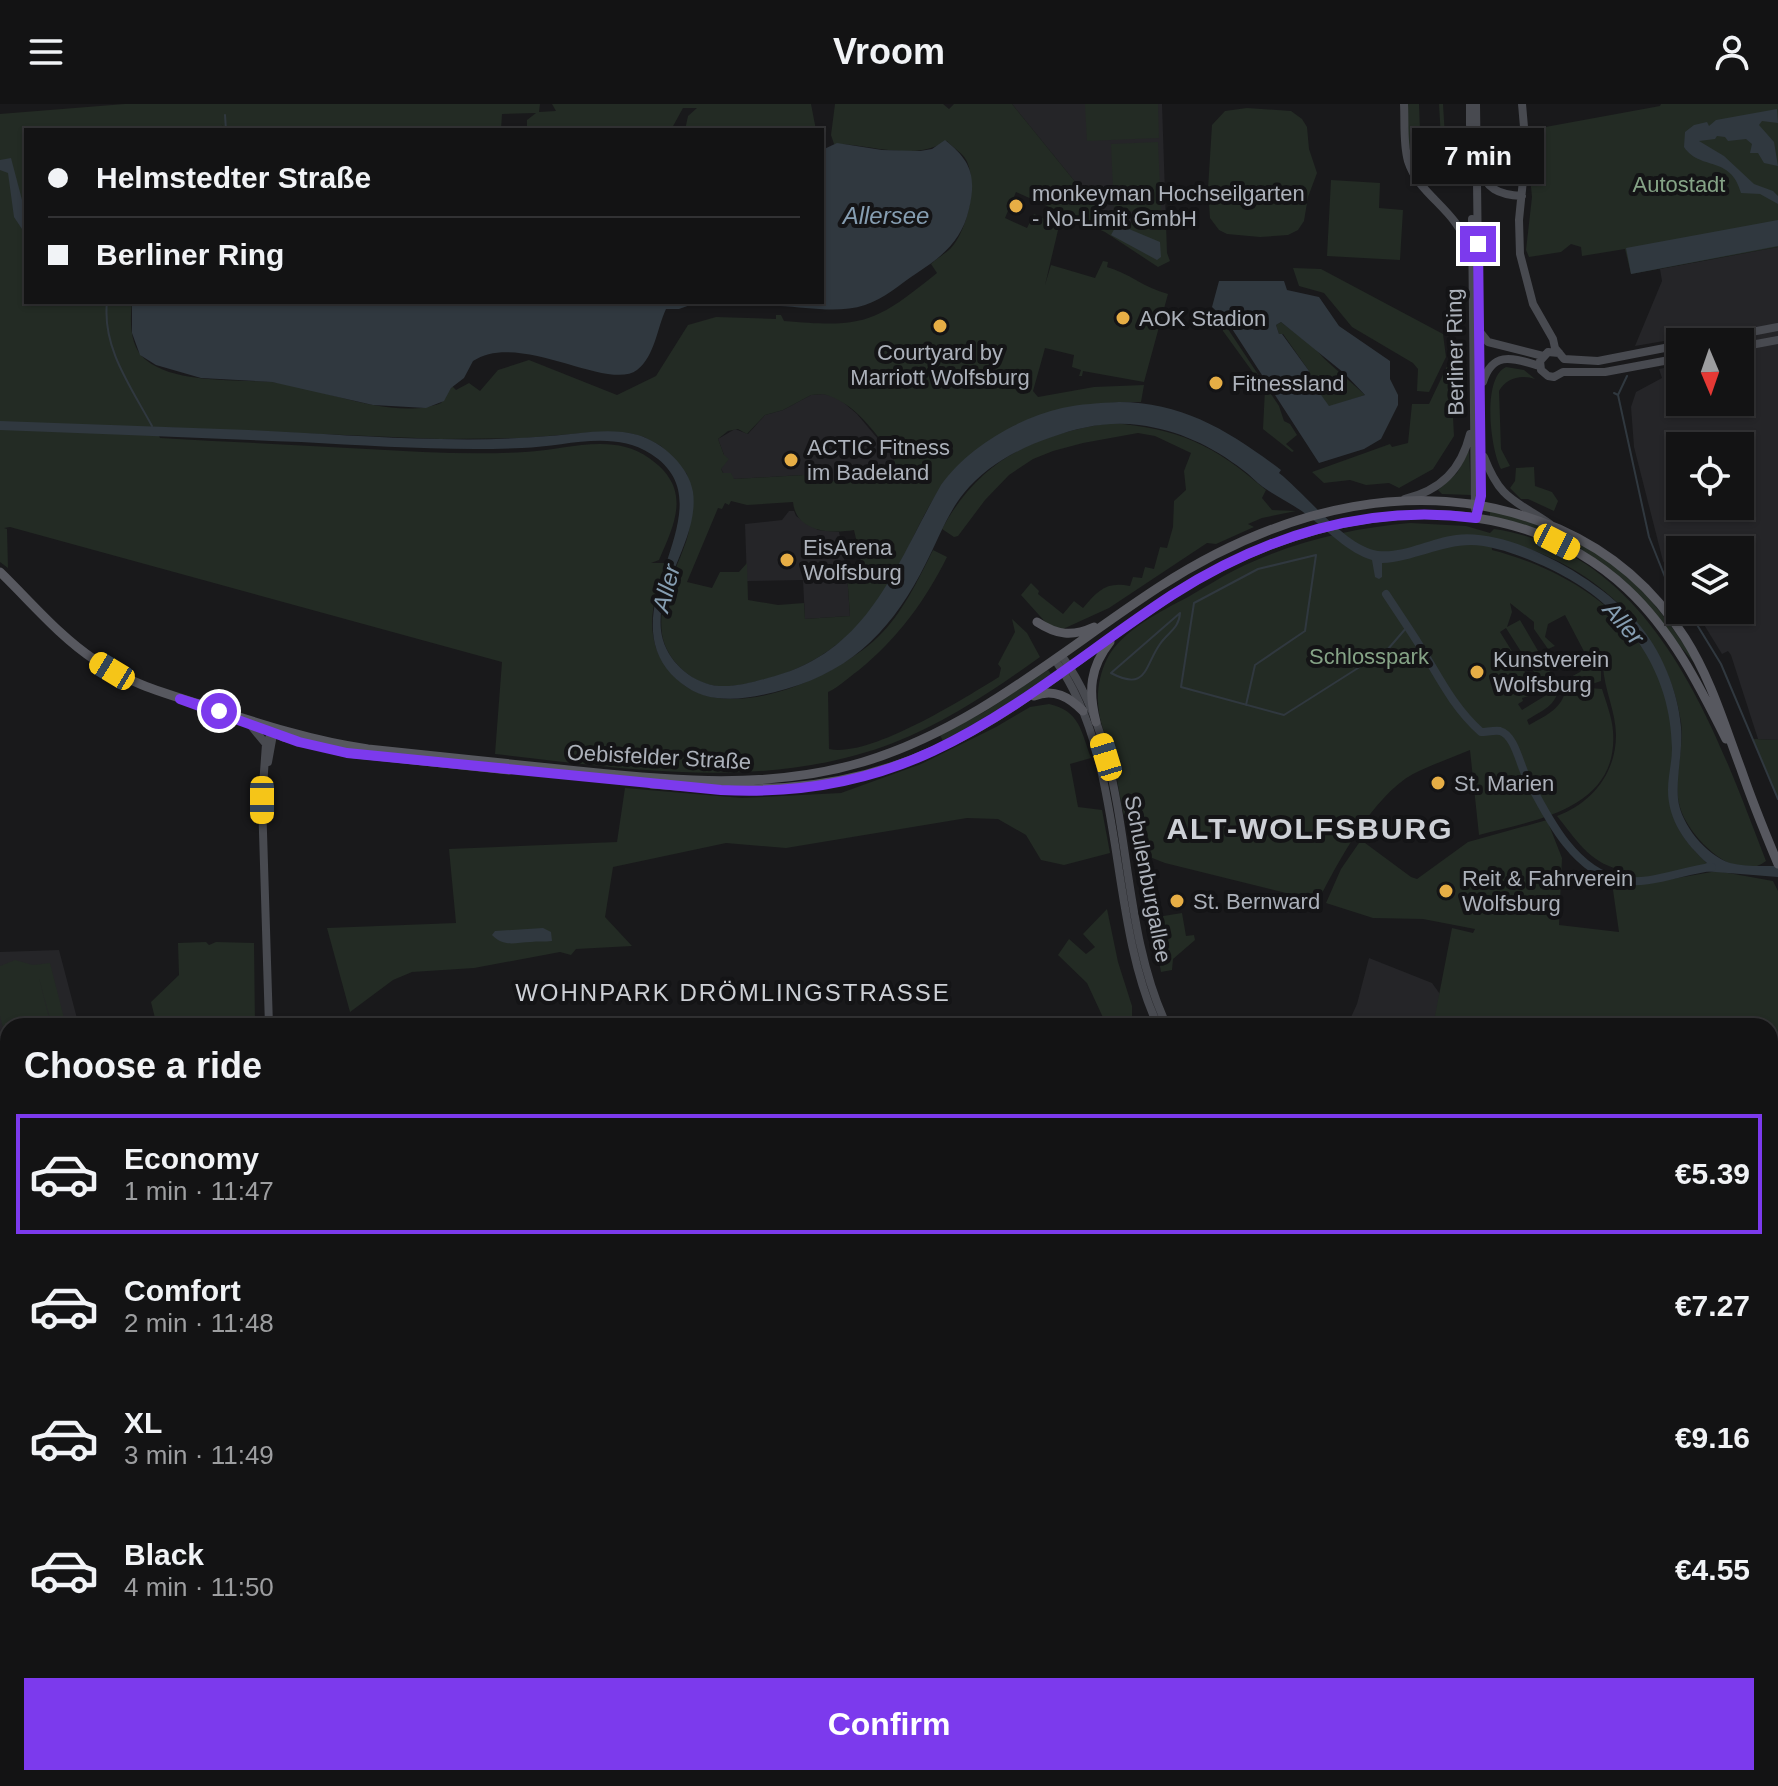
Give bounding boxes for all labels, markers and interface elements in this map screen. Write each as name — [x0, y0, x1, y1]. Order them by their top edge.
icon: menu — [24, 30, 68, 74]
icon: person — [1710, 30, 1754, 74]
text: Vroom — [833, 31, 945, 72]
callout: 7 min — [1412, 128, 1544, 184]
text: 7 min — [1444, 141, 1512, 171]
text: Helmstedter Straße — [96, 161, 371, 194]
park label: Autostadt — [1633, 172, 1725, 197]
place label: monkeyman Hochseilgarten - No-Limit GmbH — [1032, 181, 1305, 231]
marker: monkeyman Hochseilgarten - No-Limit GmbH — [1007, 197, 1025, 215]
water label: Allersee — [841, 202, 929, 229]
route end — [1460, 226, 1496, 262]
text: Berliner Ring — [96, 238, 284, 271]
street label: Berliner Ring — [1441, 288, 1469, 416]
place label: AOK Stadion — [1139, 306, 1266, 331]
marker: AOK Stadion — [1114, 309, 1132, 327]
marker: Courtyard by Marriott Wolfsburg — [931, 317, 949, 335]
north arrow — [1666, 328, 1754, 416]
map controls — [1666, 328, 1754, 624]
place label: Courtyard by Marriott Wolfsburg — [850, 340, 1030, 390]
place label: Fitnessland — [1232, 371, 1345, 396]
marker: Fitnessland — [1207, 374, 1225, 392]
button: locate — [1666, 432, 1754, 520]
place label: ACTIC Fitness im Badeland — [807, 435, 950, 485]
marker: ACTIC Fitness im Badeland — [782, 451, 800, 469]
car — [1530, 520, 1584, 564]
place label: EisArena Wolfsburg — [803, 535, 902, 585]
button: layers — [1666, 536, 1754, 624]
marker: EisArena Wolfsburg — [778, 551, 796, 569]
water label: Aller — [646, 560, 686, 617]
water label: Aller — [1597, 595, 1651, 651]
park label: Schlosspark — [1309, 644, 1430, 669]
place label: Kunstverein Wolfsburg — [1493, 647, 1609, 697]
car — [85, 648, 139, 694]
marker: Kunstverein Wolfsburg — [1468, 663, 1486, 681]
route start — [201, 693, 237, 729]
car — [1088, 731, 1124, 783]
street label: Oebisfelder Straße — [566, 740, 752, 774]
place label: St. Marien — [1454, 771, 1554, 796]
marker: St. Marien — [1429, 774, 1447, 792]
car — [250, 776, 274, 824]
street label: Schulenburgallee — [1120, 793, 1176, 965]
district label: ALT-WOLFSBURG — [1166, 812, 1454, 845]
place label: Reit & Fahrverein Wolfsburg — [1462, 866, 1633, 916]
marker: Reit & Fahrverein Wolfsburg — [1437, 882, 1455, 900]
place label: St. Bernward — [1193, 889, 1320, 914]
marker: St. Bernward — [1168, 892, 1186, 910]
district label: WOHNPARK DRÖMLINGSTRASSE — [515, 979, 951, 1006]
text: Choose a ride — [24, 1045, 262, 1086]
icon: car — [28, 1138, 100, 1210]
text: Economy — [124, 1142, 259, 1175]
text: €5.39 — [1675, 1157, 1750, 1190]
text: 1 min · 11:47 — [124, 1176, 274, 1206]
icon: car — [28, 1270, 100, 1342]
text: Comfort — [124, 1274, 241, 1307]
text: €7.27 — [1675, 1289, 1750, 1322]
text: 2 min · 11:48 — [124, 1308, 274, 1338]
icon: car — [28, 1402, 100, 1474]
text: XL — [124, 1406, 162, 1439]
text: €9.16 — [1675, 1421, 1750, 1454]
text: 3 min · 11:49 — [124, 1440, 274, 1470]
icon: car — [28, 1534, 100, 1606]
text: Black — [124, 1538, 204, 1571]
text: €4.55 — [1675, 1553, 1750, 1586]
text: 4 min · 11:50 — [124, 1572, 274, 1602]
button: Confirm — [24, 1678, 1754, 1770]

